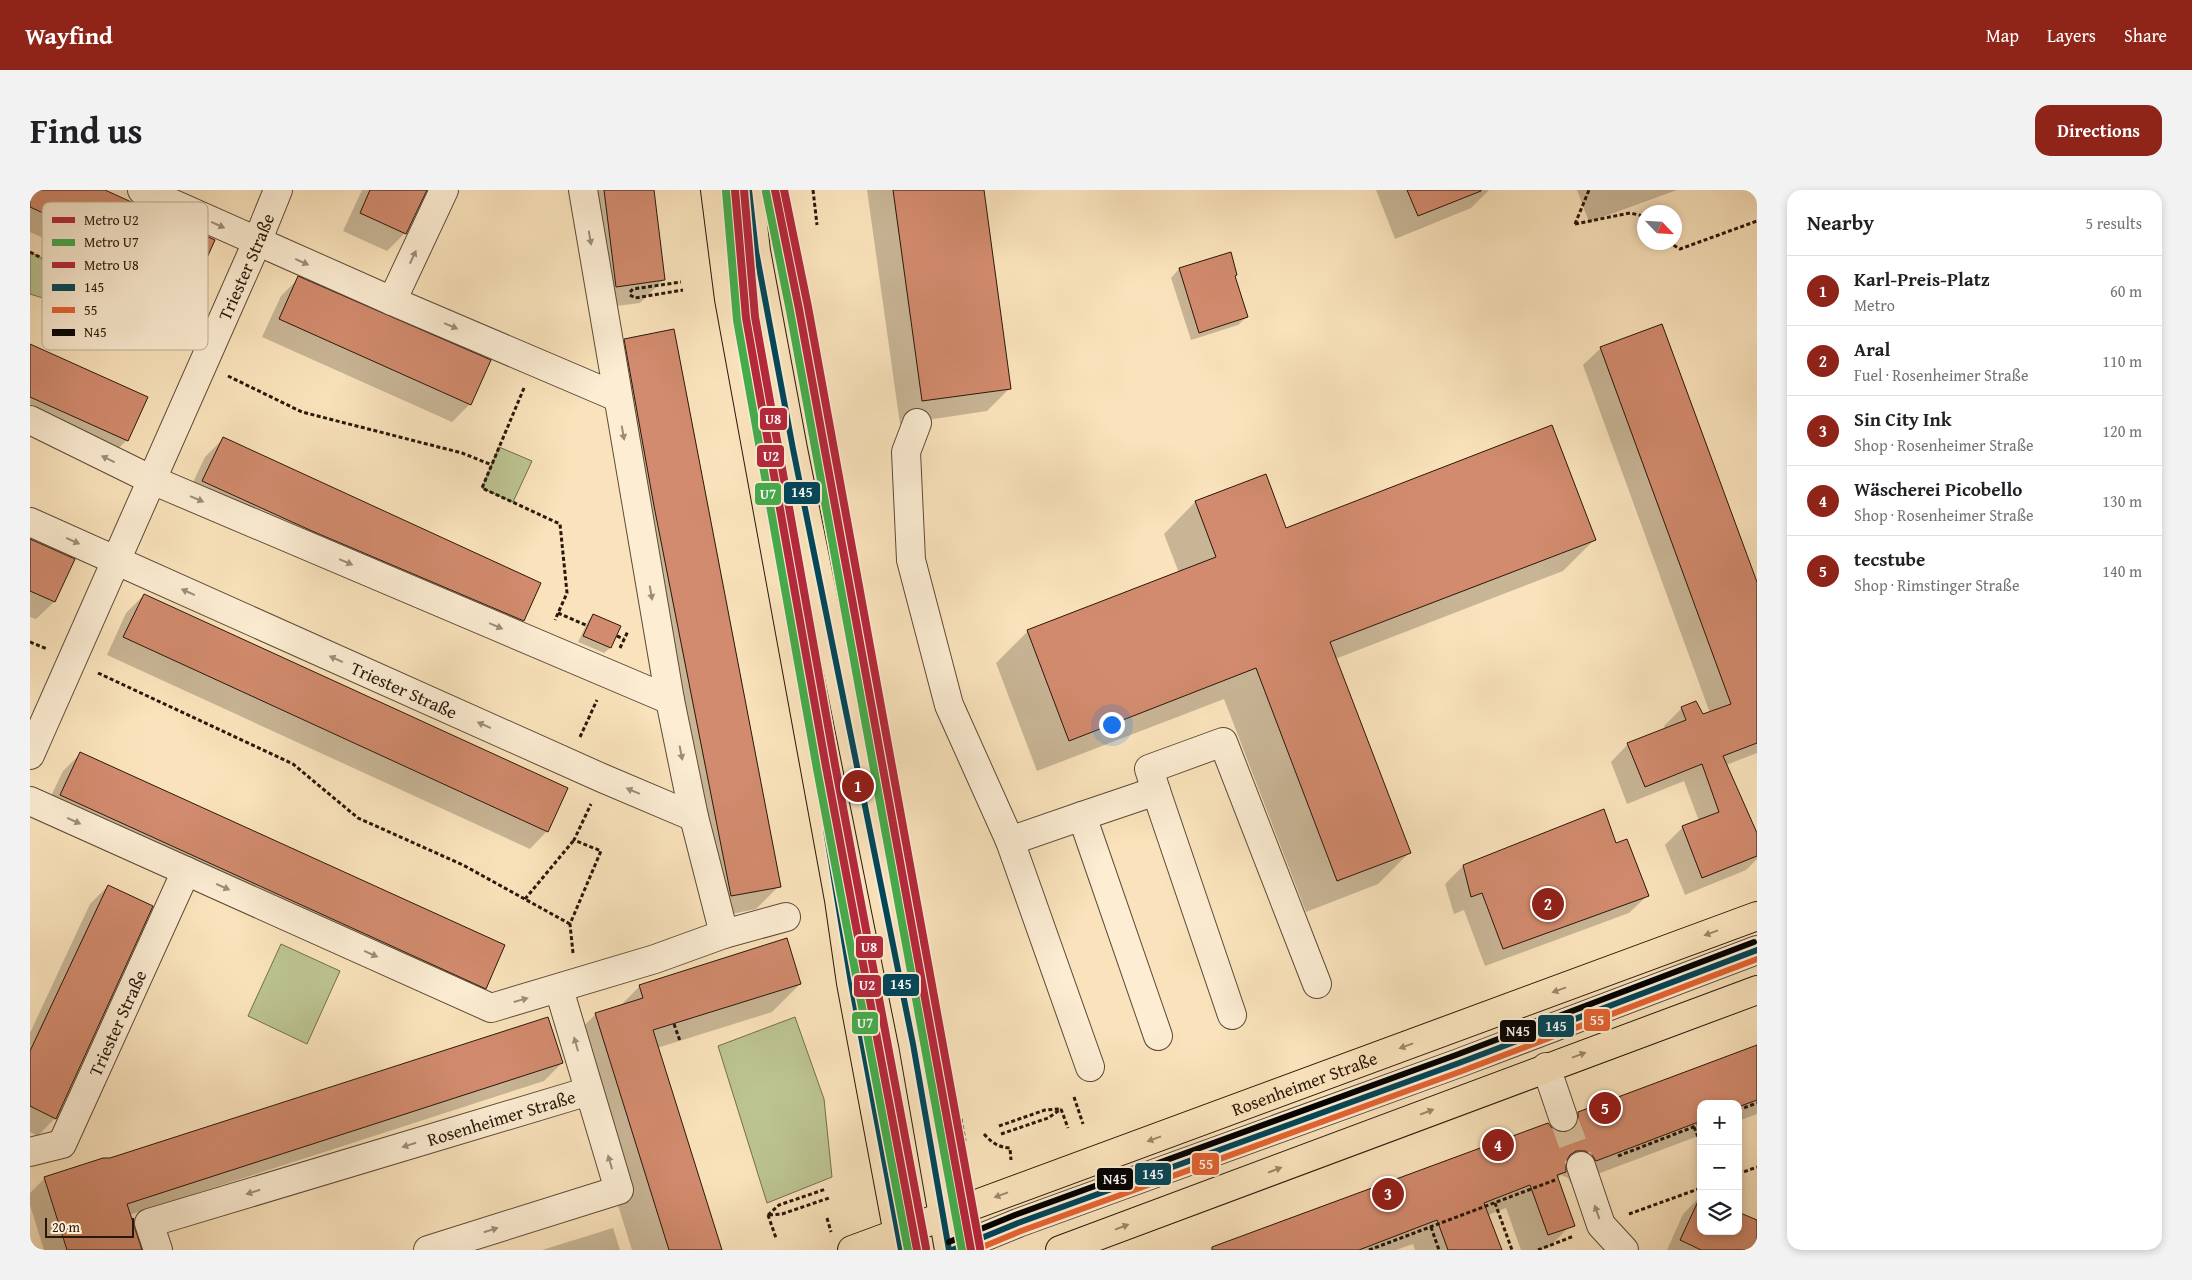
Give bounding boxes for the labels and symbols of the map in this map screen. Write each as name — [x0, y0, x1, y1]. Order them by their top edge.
legend — [42, 202, 208, 350]
north arrow — [1637, 205, 1682, 250]
street label: Triester Straße — [211, 209, 281, 324]
text: Metro U2 — [84, 210, 139, 230]
one-way arrow — [211, 221, 225, 229]
one-way arrow — [587, 231, 595, 247]
text: Metro U7 — [84, 232, 139, 252]
one-way arrow — [409, 250, 417, 264]
text: Metro U8 — [84, 255, 139, 275]
one-way arrow — [295, 258, 309, 266]
text: 145 — [84, 277, 104, 297]
text: 55 — [84, 300, 97, 320]
text: N45 — [84, 322, 107, 342]
one-way arrow — [444, 323, 458, 331]
line badge: U8 — [759, 407, 788, 431]
text: U8 — [765, 409, 781, 429]
one-way arrow — [620, 425, 628, 441]
line badge: U2 — [756, 444, 785, 468]
text: U2 — [763, 446, 779, 466]
one-way arrow — [101, 454, 115, 462]
line badge: 145 — [783, 481, 821, 505]
line badge: U7 — [754, 482, 782, 506]
text: 145 — [791, 482, 813, 502]
text: U7 — [760, 484, 776, 504]
one-way arrow — [190, 495, 205, 503]
one-way arrow — [66, 537, 80, 545]
one-way arrow — [339, 559, 353, 567]
one-way arrow — [648, 585, 656, 601]
one-way arrow — [181, 588, 195, 596]
one-way arrow — [489, 622, 504, 630]
one-way arrow — [329, 654, 343, 662]
street label: Triester Straße — [347, 654, 462, 725]
your location — [1099, 712, 1125, 738]
one-way arrow — [477, 721, 491, 729]
one-way arrow — [677, 745, 685, 760]
pin: 1 — [842, 767, 874, 805]
one-way arrow — [626, 787, 640, 795]
one-way arrow — [67, 817, 81, 825]
one-way arrow — [216, 884, 230, 892]
pin: 2 — [1532, 885, 1564, 923]
one-way arrow — [1704, 930, 1719, 938]
line badge: U8 — [855, 935, 884, 959]
text: U8 — [861, 937, 877, 957]
one-way arrow — [364, 950, 378, 958]
street label: Triester Straße — [81, 965, 153, 1081]
line badge: 145 — [882, 973, 920, 997]
line badge: U2 — [853, 974, 882, 998]
text: 145 — [890, 974, 912, 994]
text: U2 — [859, 975, 875, 995]
one-way arrow — [1551, 986, 1566, 994]
one-way arrow — [513, 995, 528, 1003]
line badge: 55 — [1583, 1008, 1611, 1032]
text: 55 — [1590, 1010, 1604, 1030]
line badge: U7 — [851, 1011, 879, 1035]
text: U7 — [857, 1013, 873, 1033]
line badge: 145 — [1537, 1014, 1575, 1038]
text: 145 — [1545, 1016, 1567, 1036]
line badge: N45 — [1499, 1019, 1537, 1043]
text: N45 — [1506, 1021, 1530, 1041]
one-way arrow — [571, 1036, 579, 1051]
one-way arrow — [1399, 1043, 1414, 1050]
street label: Rosenheimer Straße — [1228, 1044, 1381, 1122]
one-way arrow — [1572, 1051, 1587, 1059]
street label: Rosenheimer Straße — [424, 1082, 578, 1152]
pin: 5 — [1589, 1089, 1621, 1127]
one-way arrow — [1419, 1108, 1434, 1115]
pin: 4 — [1482, 1126, 1514, 1164]
one-way arrow — [1146, 1135, 1161, 1143]
one-way arrow — [401, 1142, 416, 1150]
line badge: 55 — [1191, 1152, 1220, 1176]
text: 55 — [1199, 1154, 1213, 1174]
one-way arrow — [606, 1155, 614, 1170]
line badge: 145 — [1134, 1162, 1172, 1186]
text: 145 — [1142, 1164, 1164, 1184]
one-way arrow — [1267, 1165, 1282, 1173]
line badge: N45 — [1096, 1167, 1134, 1191]
text: N45 — [1103, 1169, 1127, 1189]
pin: 3 — [1372, 1175, 1404, 1213]
one-way arrow — [245, 1188, 260, 1196]
one-way arrow — [993, 1191, 1008, 1199]
one-way arrow — [1592, 1204, 1600, 1219]
scale bar — [45, 1215, 134, 1238]
one-way arrow — [1115, 1223, 1130, 1230]
one-way arrow — [484, 1226, 499, 1234]

